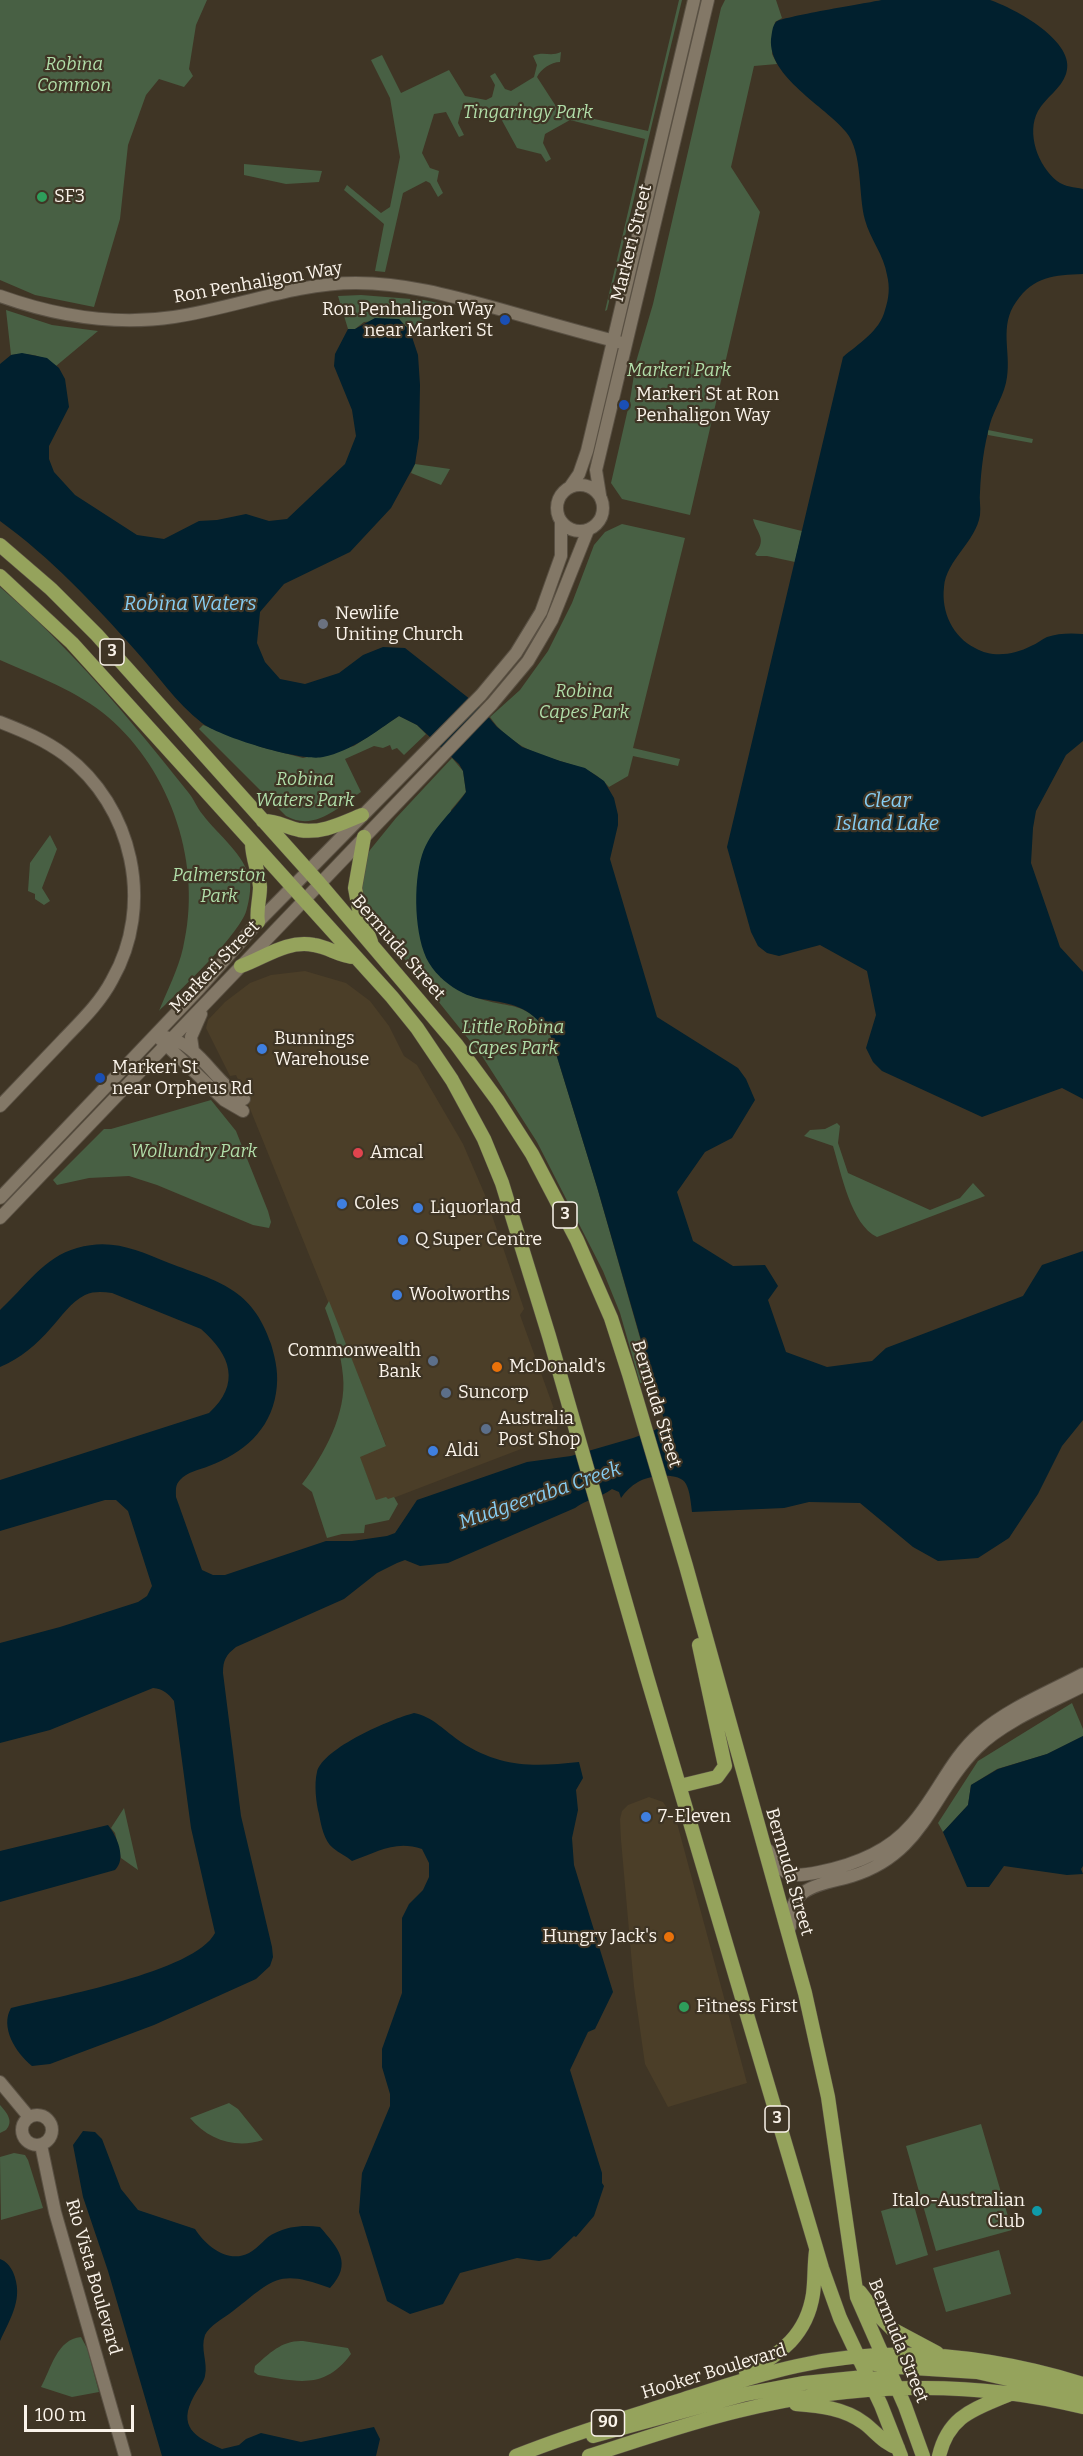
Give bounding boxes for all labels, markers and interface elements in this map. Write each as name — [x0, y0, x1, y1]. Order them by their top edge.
park label: Robina Common — [37, 54, 111, 97]
park label: Tingaringy Park — [463, 102, 593, 124]
street label: Markeri Street — [607, 182, 657, 304]
place label: SF3 — [54, 186, 85, 208]
marker: SF3 — [35, 190, 49, 204]
street label: Ron Penhaligon Way — [172, 258, 344, 308]
place label: Ron Penhaligon Way near Markeri St — [322, 299, 493, 342]
marker: Ron Penhaligon Way near Markeri St — [498, 313, 512, 327]
park label: Markeri Park — [627, 360, 731, 382]
place label: Markeri St at Ron Penhaligon Way — [636, 384, 779, 426]
marker: Markeri St at Ron Penhaligon Way — [617, 398, 631, 412]
water label: Robina Waters — [124, 592, 256, 616]
place label: Newlife Uniting Church — [335, 603, 463, 646]
marker: Newlife Uniting Church — [316, 617, 330, 631]
road number: 3 — [100, 639, 124, 665]
park label: Robina Capes Park — [539, 681, 629, 724]
park label: Robina Waters Park — [255, 769, 355, 812]
water label: Clear Island Lake — [835, 789, 939, 836]
park label: Palmerston Park — [172, 865, 266, 908]
street label: Bermuda Street — [347, 891, 449, 1005]
street label: Markeri Street — [166, 916, 264, 1018]
park label: Little Robina Capes Park — [462, 1017, 564, 1060]
place label: Bunnings Warehouse — [274, 1028, 369, 1070]
marker: Bunnings Warehouse — [255, 1042, 269, 1056]
place label: Markeri St near Orpheus Rd — [112, 1057, 253, 1100]
marker: Markeri St near Orpheus Rd — [93, 1071, 107, 1085]
park label: Wollundry Park — [131, 1141, 257, 1163]
place label: Amcal — [370, 1142, 424, 1164]
marker: Amcal — [351, 1146, 365, 1160]
place label: Coles — [354, 1193, 399, 1215]
marker: Coles — [335, 1197, 349, 1211]
place label: Liquorland — [430, 1197, 521, 1219]
marker: Liquorland — [411, 1201, 425, 1215]
road number: 3 — [553, 1202, 577, 1228]
place label: Q Super Centre — [415, 1229, 542, 1251]
marker: Q Super Centre — [396, 1233, 410, 1247]
place label: Woolworths — [409, 1284, 510, 1306]
marker: Woolworths — [390, 1288, 404, 1302]
street label: Bermuda Street — [626, 1338, 686, 1470]
place label: Commonwealth Bank — [287, 1340, 421, 1382]
marker: Commonwealth Bank — [426, 1354, 440, 1368]
place label: McDonald's — [509, 1356, 606, 1378]
marker: McDonald's — [490, 1360, 504, 1374]
place label: Suncorp — [458, 1382, 529, 1404]
marker: Suncorp — [439, 1386, 453, 1400]
place label: Australia Post Shop — [498, 1408, 581, 1450]
marker: Australia Post Shop — [479, 1422, 493, 1436]
place label: Aldi — [445, 1440, 479, 1462]
marker: Aldi — [426, 1444, 440, 1458]
water label: Mudgeeraba Creek — [456, 1457, 624, 1535]
place label: 7-Eleven — [658, 1806, 731, 1828]
street label: Bermuda Street — [760, 1806, 818, 1938]
marker: 7-Eleven — [639, 1810, 653, 1824]
place label: Hungry Jack's — [543, 1926, 657, 1948]
marker: Hungry Jack's — [662, 1930, 676, 1944]
place label: Fitness First — [696, 1996, 798, 2018]
marker: Fitness First — [677, 2000, 691, 2014]
road number: 3 — [765, 2106, 789, 2132]
place label: Italo-Australian Club — [892, 2190, 1025, 2232]
street label: Rio Vista Boulevard — [60, 2197, 126, 2357]
marker: Italo-Australian Club — [1030, 2204, 1044, 2218]
street label: Bermuda Street — [863, 2276, 933, 2406]
street label: Hooker Boulevard — [639, 2340, 789, 2404]
scale bar — [27, 2393, 136, 2431]
text: 100 m — [35, 2404, 86, 2426]
road number: 90 — [592, 2410, 624, 2436]

